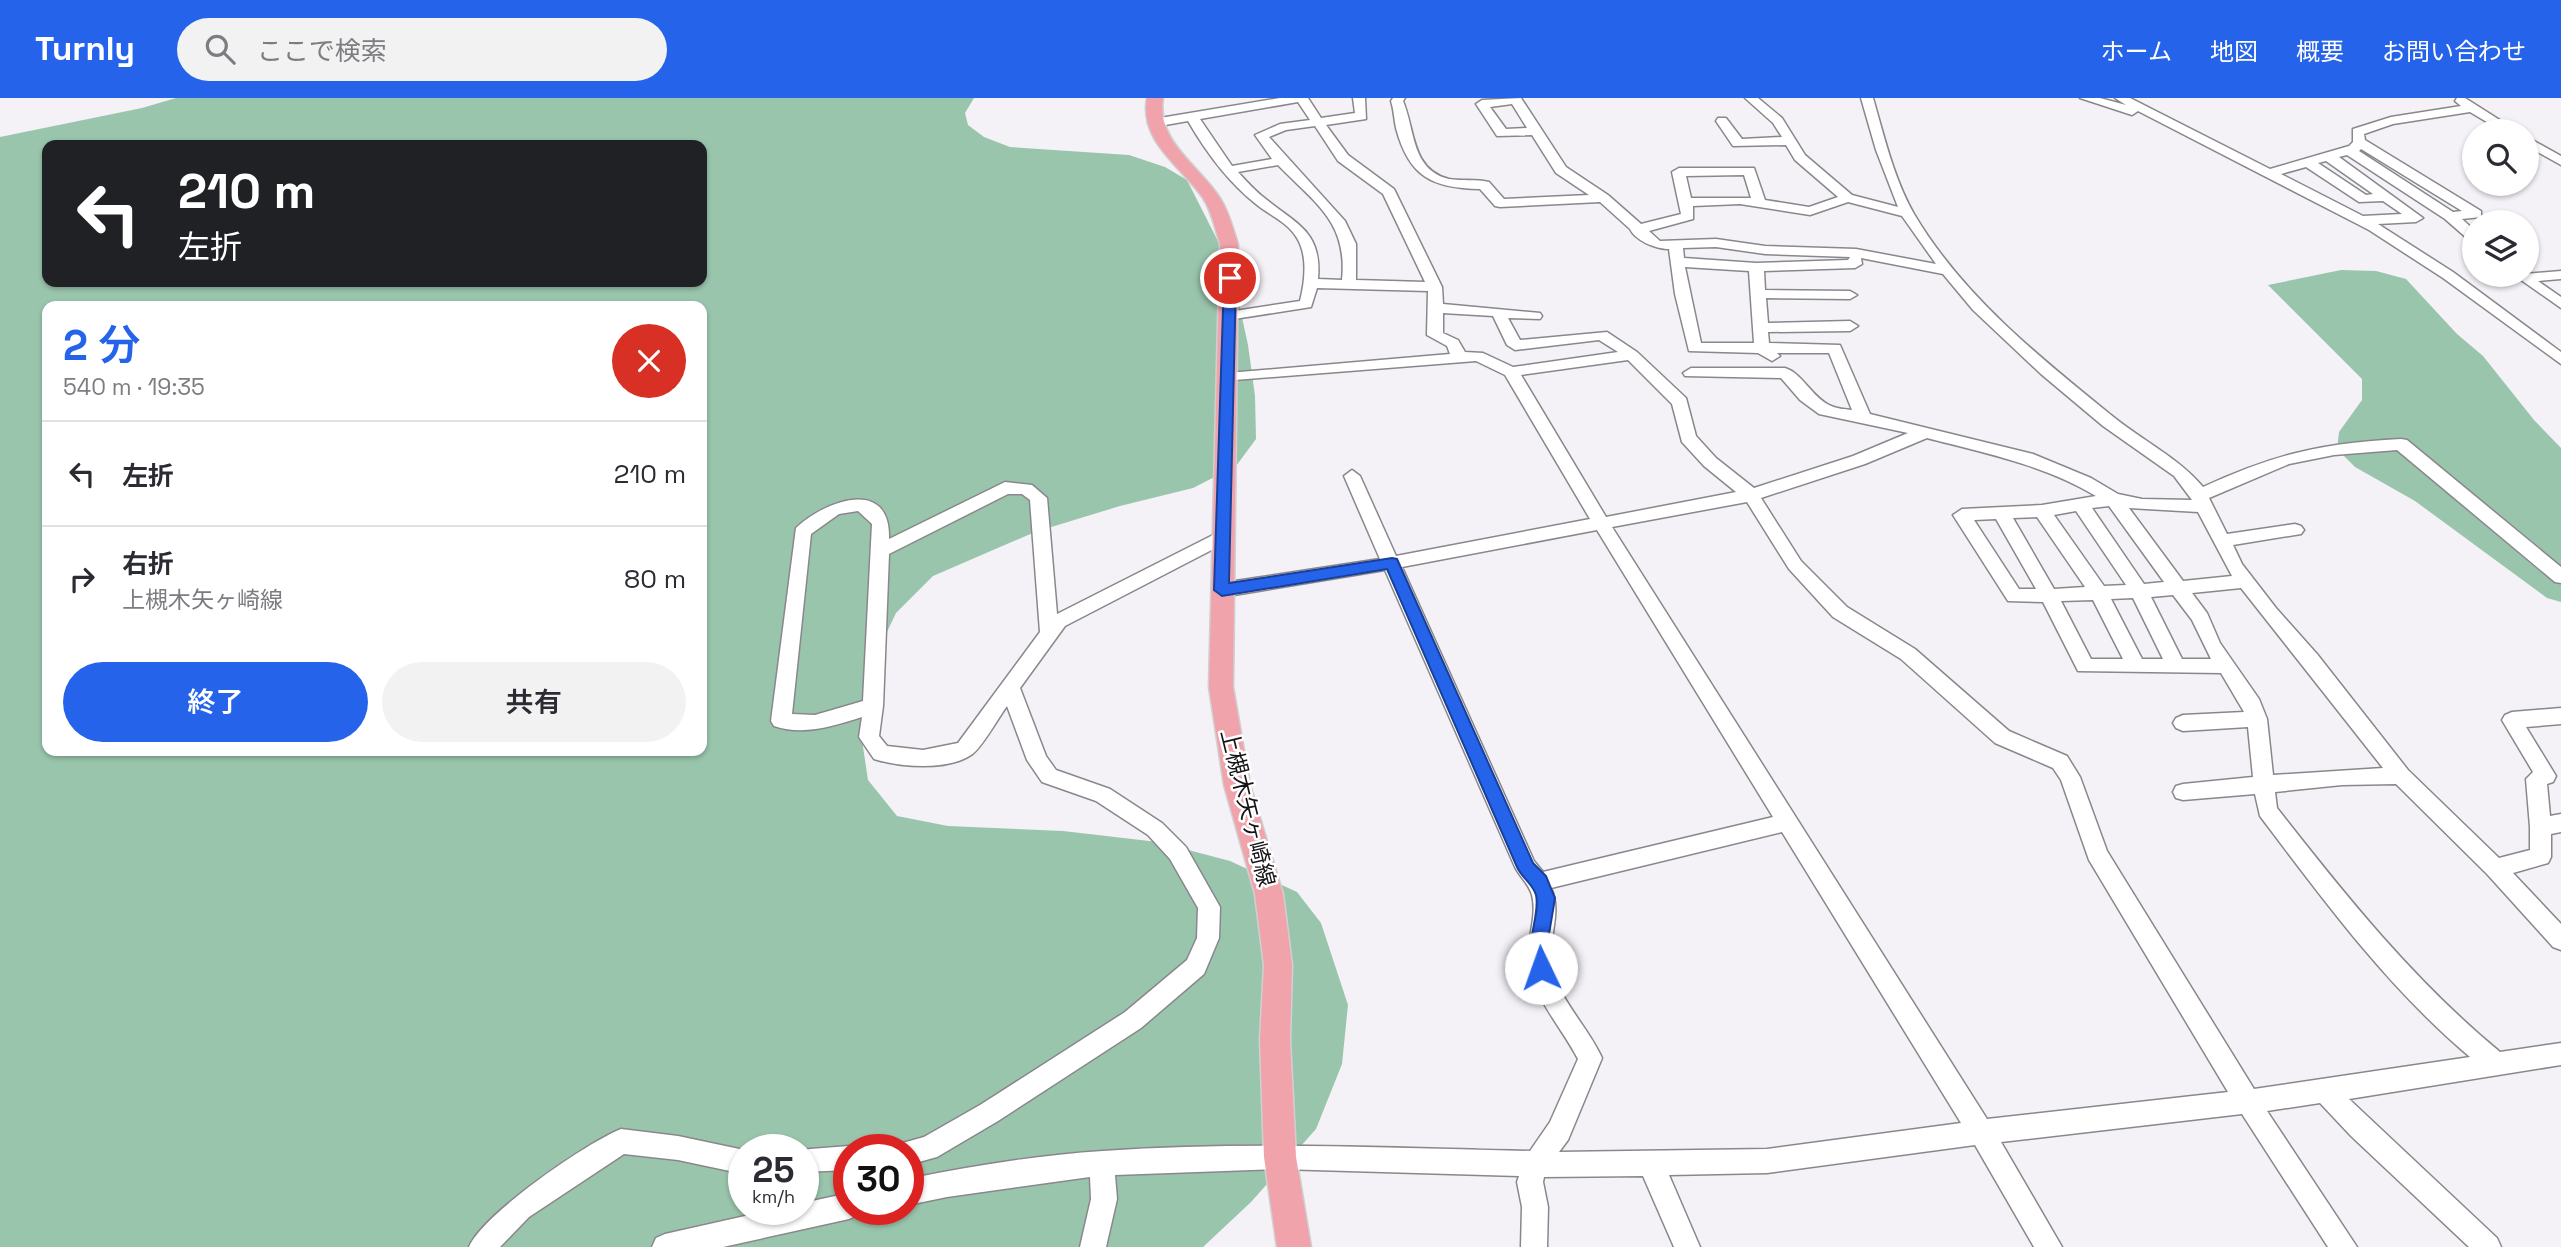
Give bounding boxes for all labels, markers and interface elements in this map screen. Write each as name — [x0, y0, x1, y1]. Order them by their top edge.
search box — [177, 18, 667, 81]
text: Turnly — [35, 28, 135, 70]
icon: search — [201, 30, 239, 68]
text: ここで検索 — [257, 34, 387, 68]
text: ホーム — [2101, 36, 2172, 67]
text: 地図 — [2210, 36, 2258, 67]
text: 概要 — [2296, 36, 2344, 67]
text: お問い合わせ — [2382, 36, 2526, 67]
map controls — [2462, 119, 2539, 287]
button: search — [2462, 119, 2539, 196]
text: 210 m — [178, 160, 315, 222]
icon: left — [63, 168, 154, 259]
button: layers — [2462, 210, 2539, 287]
text: 左折 — [178, 227, 242, 267]
pin — [1200, 248, 1260, 308]
icon: arrive — [1211, 259, 1249, 297]
text: 2 分 — [63, 319, 141, 372]
button: close — [612, 324, 686, 398]
text: 540 m · 19:35 — [63, 372, 205, 402]
icon: left — [63, 455, 101, 493]
text: 210 m — [614, 457, 686, 491]
text: 左折 — [122, 459, 174, 493]
text: 右折 — [122, 547, 174, 581]
icon: right — [63, 560, 101, 598]
text: 80 m — [624, 562, 686, 596]
text: 上槻木矢ヶ崎線 — [122, 585, 283, 615]
button: 終了 — [63, 662, 368, 742]
button: 共有 — [382, 662, 686, 742]
street label: 上槻木矢ヶ崎線 — [1214, 726, 1282, 890]
position arrow — [1504, 931, 1578, 1005]
speed limit sign: 30 — [833, 1134, 924, 1225]
text: 25 — [753, 1148, 794, 1192]
text: km/h — [752, 1185, 795, 1208]

